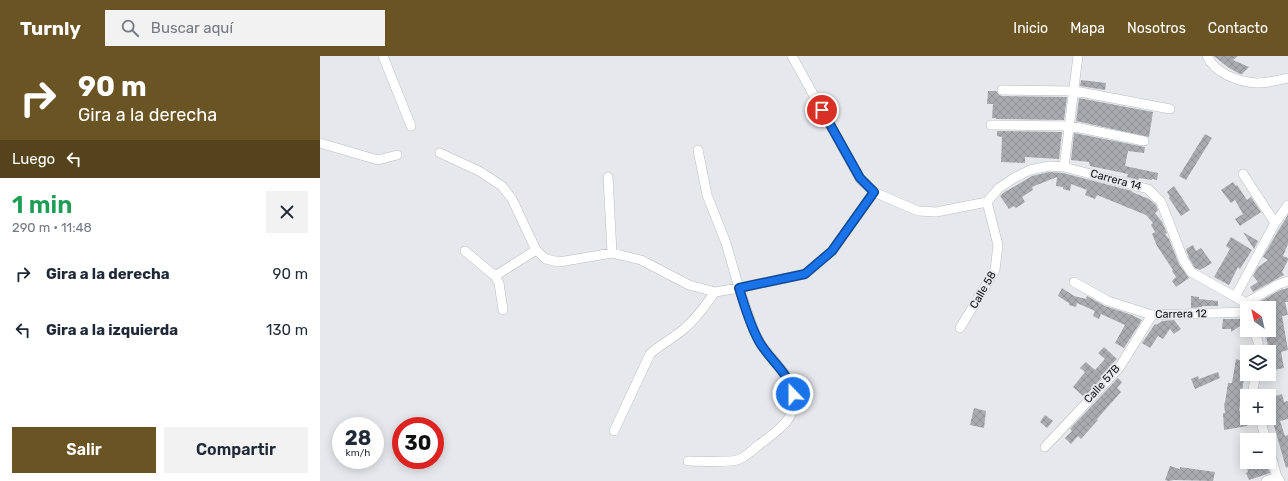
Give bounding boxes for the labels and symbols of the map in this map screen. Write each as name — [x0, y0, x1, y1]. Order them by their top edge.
pin — [805, 93, 839, 127]
street label: Carrera 14 — [1089, 167, 1143, 193]
street label: Calle 58 — [967, 269, 999, 311]
north arrow — [1240, 301, 1276, 337]
street label: Carrera 12 — [1155, 307, 1207, 321]
street label: Calle 57B — [1081, 362, 1123, 406]
position arrow — [772, 373, 814, 415]
speed limit sign: 30 — [392, 417, 444, 469]

